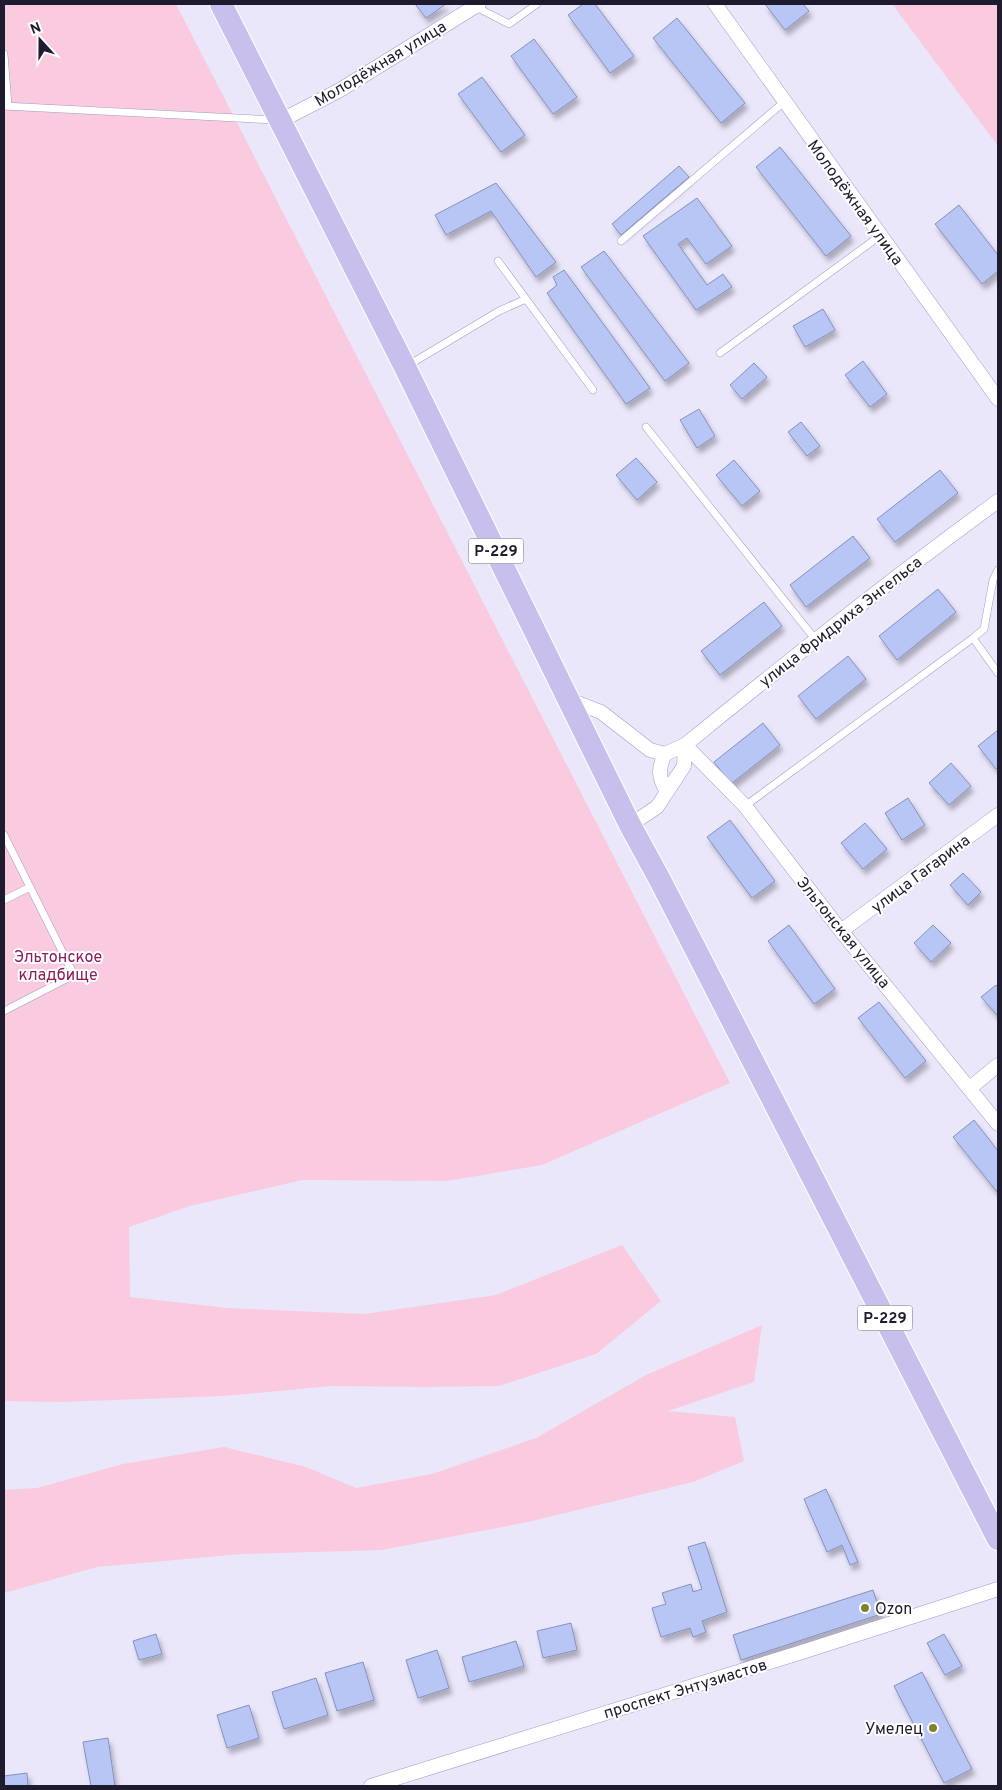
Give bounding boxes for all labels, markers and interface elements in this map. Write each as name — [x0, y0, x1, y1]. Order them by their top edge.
north arrow — [15, 15, 65, 65]
street label: Молодёжная улица — [311, 17, 451, 112]
text: N — [28, 20, 44, 39]
street label: Молодёжная улица — [802, 136, 907, 270]
road number: Р-229 — [468, 538, 524, 564]
street label: улица Фридриха Энгельса — [756, 553, 927, 692]
street label: улица Гагарина — [868, 831, 975, 918]
street label: Эльтонская улица — [791, 873, 894, 993]
park label: Эльтонское кладбище — [14, 948, 102, 986]
road number: Р-229 — [858, 1306, 912, 1330]
place label: Ozon — [875, 1600, 912, 1620]
marker: Ozon — [859, 1602, 871, 1614]
street label: проспект Энтузиастов — [602, 1656, 770, 1724]
place label: Умелец — [865, 1720, 923, 1740]
marker: Умелец — [927, 1722, 939, 1734]

